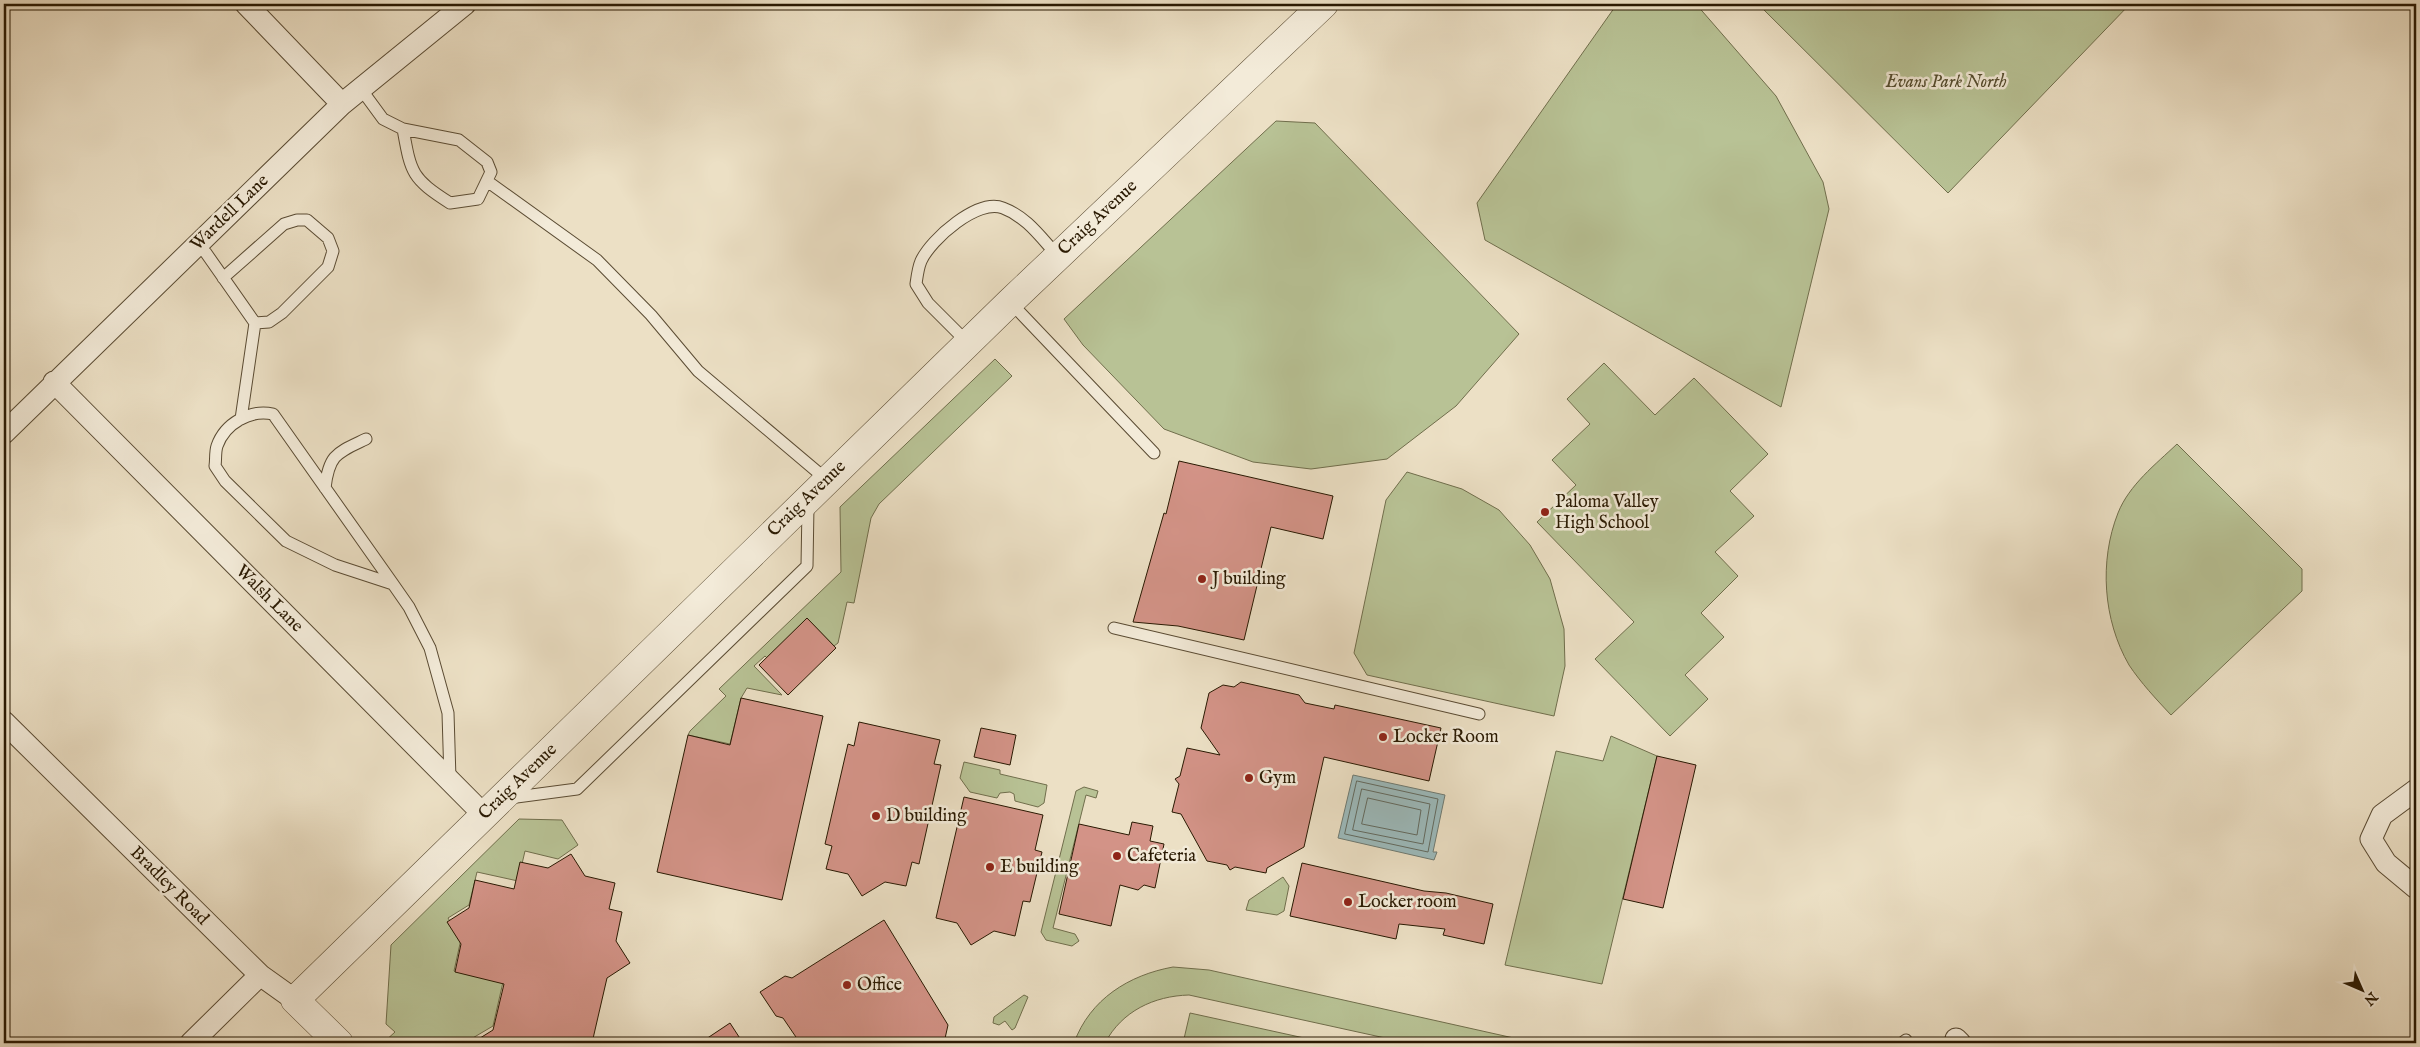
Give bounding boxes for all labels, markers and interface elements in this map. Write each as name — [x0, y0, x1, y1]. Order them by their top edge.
park label: Evans Park North — [1884, 71, 2007, 94]
street label: Wardell Lane — [186, 170, 274, 256]
street label: Craig Avenue — [1053, 175, 1143, 261]
street label: Craig Avenue — [763, 456, 851, 542]
place label: Paloma Valley High School — [1555, 491, 1659, 535]
marker: Paloma Valley High School — [1539, 506, 1551, 518]
street label: Walsh Lane — [230, 560, 308, 638]
place label: J building — [1210, 568, 1286, 591]
marker: J building — [1196, 573, 1208, 585]
place label: Locker Room — [1393, 726, 1499, 749]
marker: Locker Room — [1377, 731, 1389, 743]
street label: Craig Avenue — [474, 739, 562, 825]
place label: Gym — [1259, 767, 1296, 790]
marker: Gym — [1243, 772, 1255, 784]
place label: D building — [886, 805, 967, 828]
marker: D building — [870, 810, 882, 822]
street label: Bradley Road — [125, 842, 214, 931]
place label: Cafeteria — [1127, 845, 1196, 868]
marker: Cafeteria — [1111, 850, 1123, 862]
place label: E building — [1000, 856, 1079, 879]
marker: E building — [984, 861, 996, 873]
place label: Locker room — [1358, 891, 1457, 914]
marker: Locker room — [1342, 896, 1354, 908]
north arrow — [2338, 964, 2388, 1014]
place label: Office — [857, 974, 902, 997]
marker: Office — [841, 979, 853, 991]
text: N — [2360, 987, 2382, 1009]

